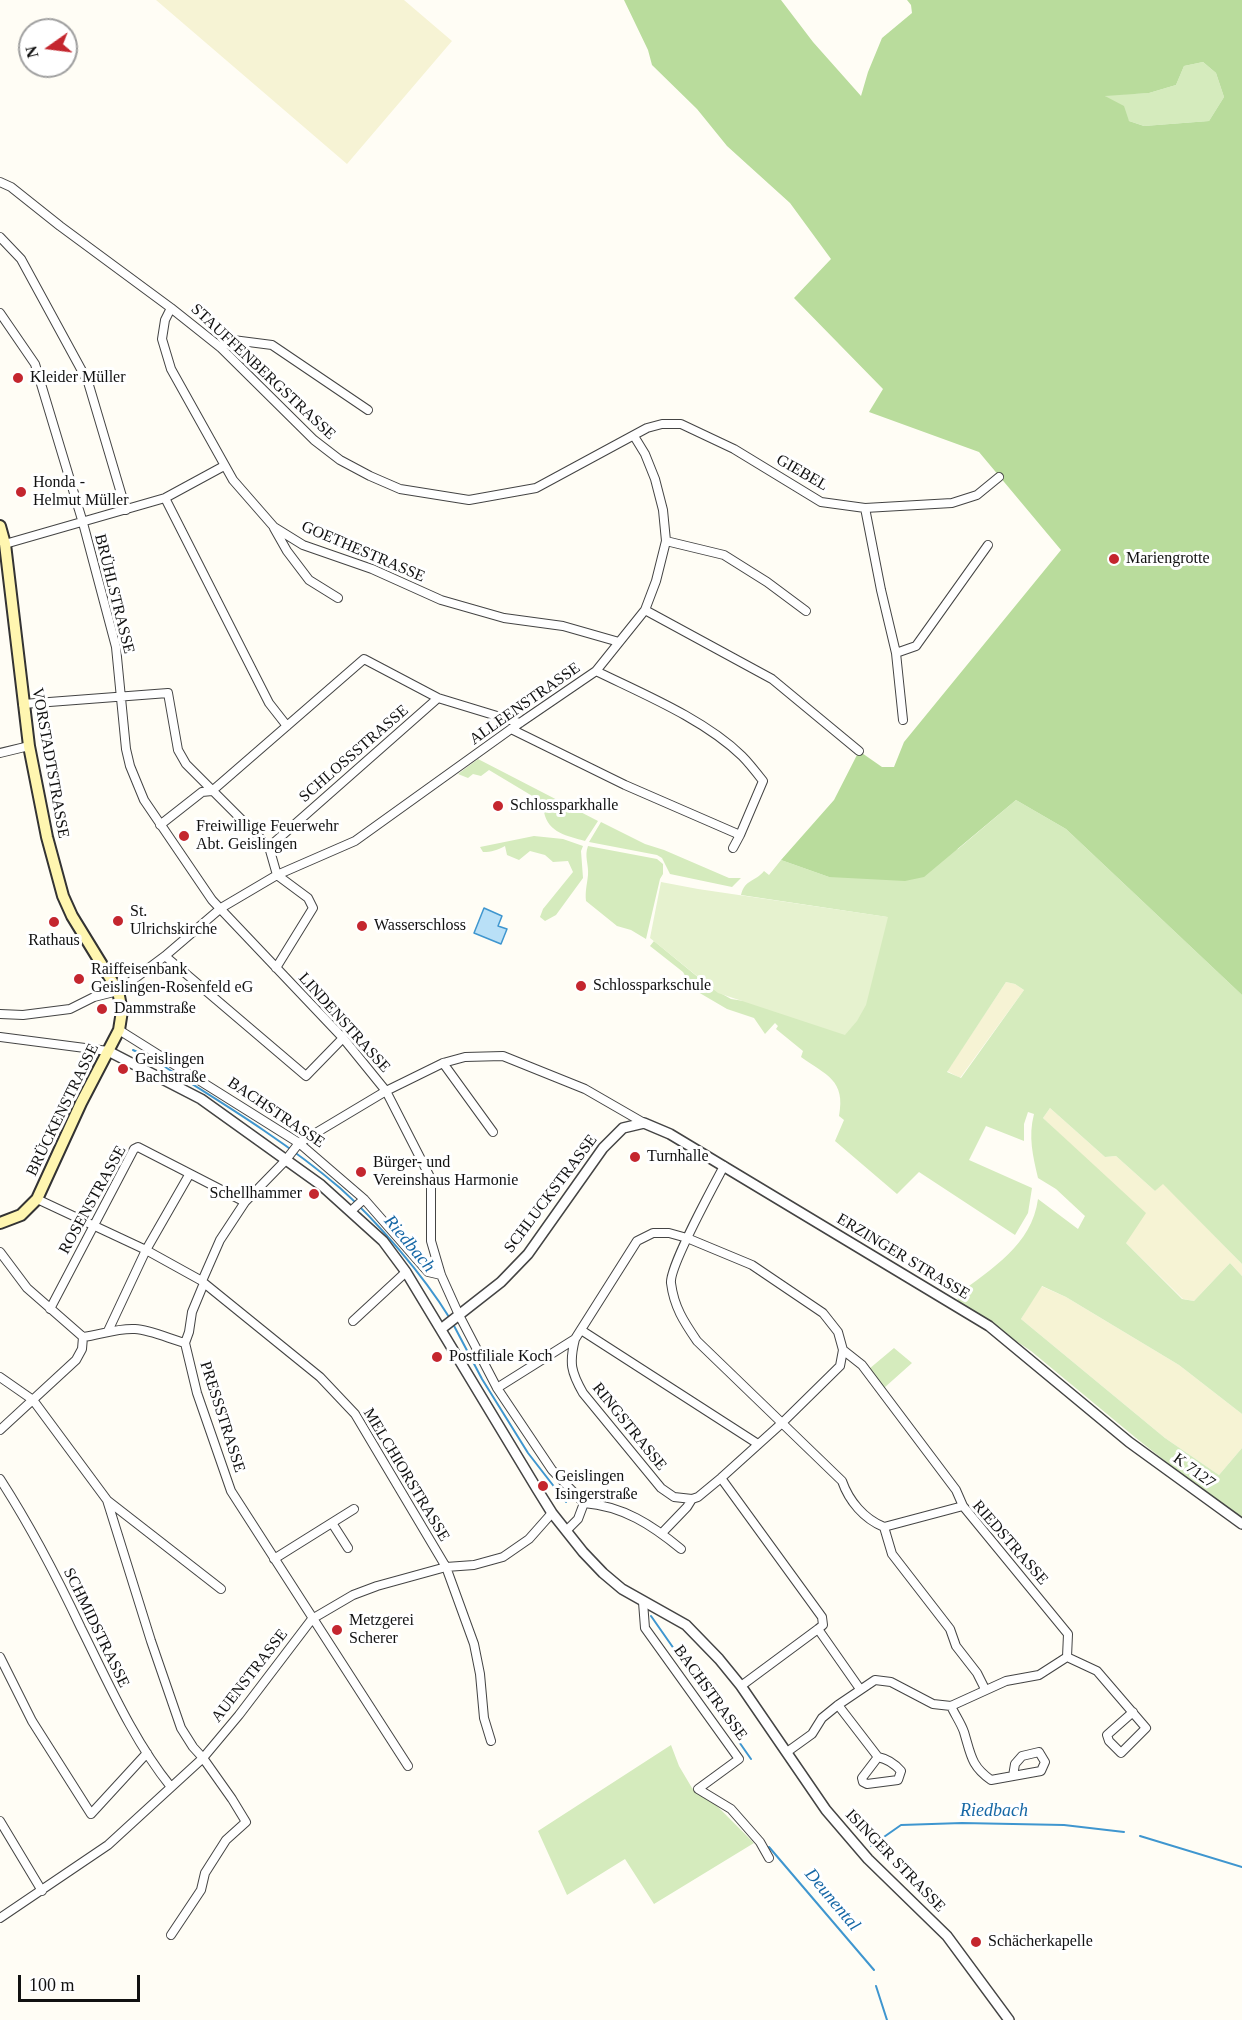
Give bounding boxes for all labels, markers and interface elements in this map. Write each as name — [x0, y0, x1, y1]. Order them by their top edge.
north arrow — [18, 18, 78, 78]
text: N — [22, 44, 42, 60]
street label: STAUFFENBERGSTRASSE — [187, 300, 339, 444]
place label: Kleider Müller — [30, 368, 126, 388]
marker: Kleider Müller — [11, 371, 25, 385]
street label: GIEBEL — [773, 450, 831, 496]
place label: Honda - Helmut Müller — [33, 473, 129, 511]
marker: Honda - Helmut Müller — [14, 485, 28, 499]
street label: GOETHESTRASSE — [298, 517, 428, 587]
street label: BRÜHLSTRASSE — [90, 532, 138, 656]
place label: Mariengrotte — [1126, 549, 1210, 569]
marker: Mariengrotte — [1107, 552, 1121, 566]
street label: ALLEENSTRASSE — [466, 659, 584, 749]
street label: VORSTADTSTRASSE — [27, 686, 73, 840]
street label: SCHLOSSSTRASSE — [295, 701, 413, 807]
place label: Schlossparkhalle — [510, 796, 618, 816]
marker: Schlossparkhalle — [491, 799, 505, 813]
place label: Freiwillige Feuerwehr Abt. Geislingen — [196, 817, 339, 855]
marker: Freiwillige Feuerwehr Abt. Geislingen — [177, 829, 191, 843]
place label: St. Ulrichskirche — [130, 902, 217, 940]
marker: St. Ulrichskirche — [111, 914, 125, 928]
marker: Rathaus — [47, 915, 61, 929]
place label: Wasserschloss — [374, 916, 466, 936]
marker: Wasserschloss — [355, 919, 369, 933]
place label: Rathaus — [28, 931, 80, 951]
place label: Raiffeisenbank Geislingen-Rosenfeld eG — [91, 960, 253, 998]
street label: LINDENSTRASSE — [294, 969, 394, 1077]
marker: Raiffeisenbank Geislingen-Rosenfeld eG — [72, 972, 86, 986]
place label: Schlossparkschule — [593, 976, 711, 996]
marker: Schlossparkschule — [574, 979, 588, 993]
place label: Dammstraße — [114, 999, 196, 1019]
marker: Dammstraße — [95, 1002, 109, 1016]
street label: BRÜCKENSTRASSE — [23, 1041, 103, 1179]
place label: Geislingen Bachstraße — [135, 1050, 206, 1088]
marker: Geislingen Bachstraße — [116, 1062, 130, 1076]
street label: BACHSTRASSE — [224, 1073, 328, 1153]
street label: SCHLUCKSTRASSE — [500, 1131, 602, 1257]
street label: ROSENSTRASSE — [55, 1142, 131, 1258]
place label: Turnhalle — [647, 1147, 709, 1167]
marker: Turnhalle — [628, 1150, 642, 1164]
place label: Bürger- und Vereinshaus Harmonie — [373, 1153, 518, 1191]
marker: Bürger- und Vereinshaus Harmonie — [354, 1165, 368, 1179]
place label: Schellhammer — [210, 1184, 302, 1204]
marker: Schellhammer — [307, 1187, 321, 1201]
street label: ERZINGER STRASSE — [833, 1210, 973, 1304]
water label: Riedbach — [379, 1211, 439, 1277]
place label: Postfiliale Koch — [449, 1347, 553, 1367]
marker: Postfiliale Koch — [430, 1350, 444, 1364]
street label: PRESSSTRASSE — [195, 1359, 249, 1475]
street label: RINGSTRASSE — [588, 1379, 670, 1475]
street label: MELCHIORSTRASSE — [359, 1405, 453, 1545]
street label: K 7127 — [1169, 1449, 1219, 1493]
place label: Geislingen Isingerstraße — [555, 1467, 638, 1505]
marker: Geislingen Isingerstraße — [536, 1479, 550, 1493]
street label: RIEDSTRASSE — [968, 1497, 1052, 1589]
street label: SCHMIDSTRASSE — [59, 1565, 133, 1691]
place label: Metzgerei Scherer — [349, 1611, 414, 1649]
marker: Metzgerei Scherer — [330, 1623, 344, 1637]
street label: AUENSTRASSE — [208, 1626, 292, 1726]
street label: BACHSTRASSE — [669, 1642, 751, 1744]
water label: Riedbach — [960, 1800, 1028, 1822]
street label: ISINGER STRASSE — [841, 1806, 949, 1916]
water label: Deunental — [800, 1864, 864, 1936]
place label: Schächerkapelle — [988, 1932, 1093, 1952]
marker: Schächerkapelle — [969, 1935, 983, 1949]
scale bar — [21, 1963, 142, 2001]
text: 100 m — [29, 1975, 75, 1995]

